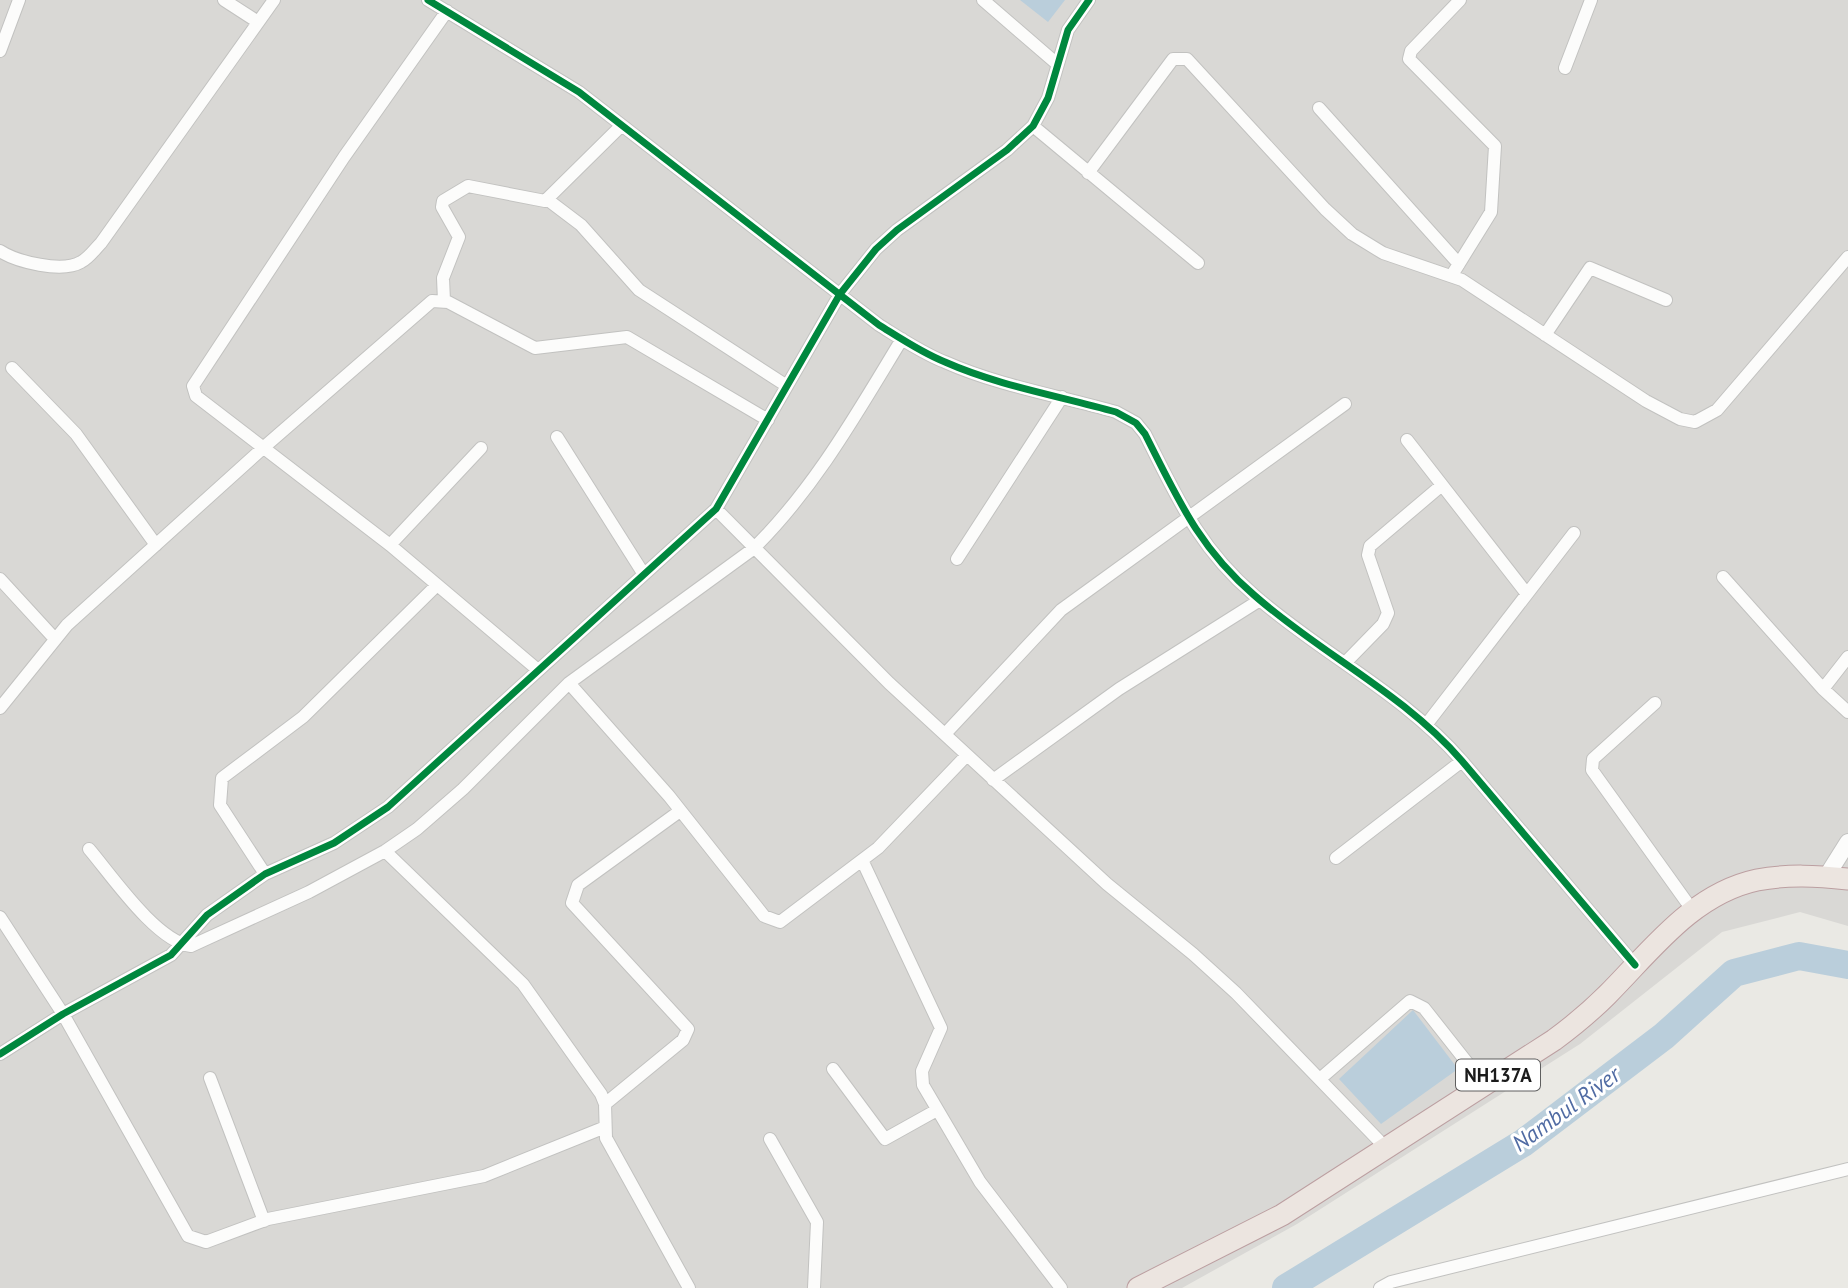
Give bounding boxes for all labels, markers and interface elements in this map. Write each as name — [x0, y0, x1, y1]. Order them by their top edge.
water label: Nambul River — [1506, 1059, 1627, 1157]
road number: NH137A — [1456, 1060, 1540, 1091]

